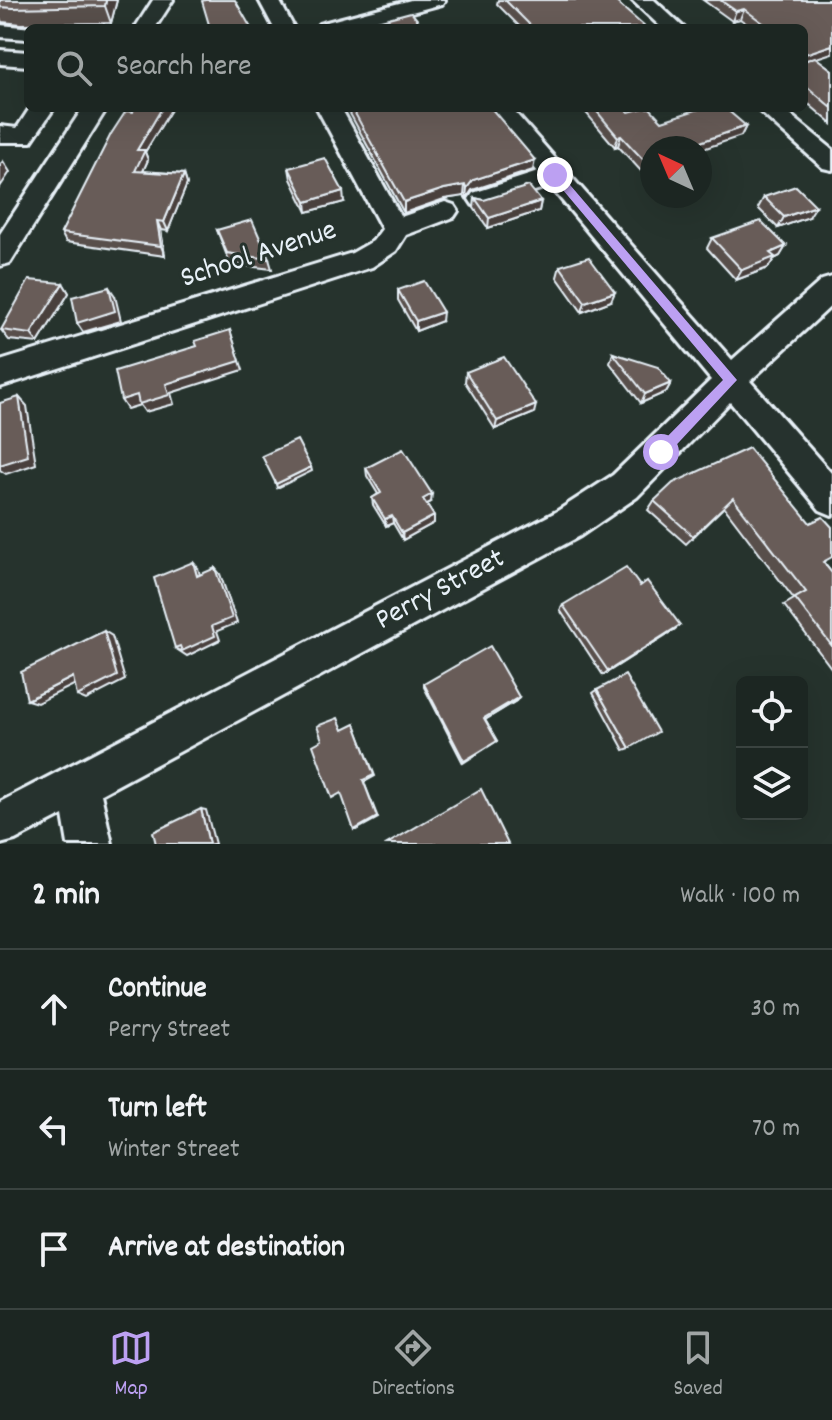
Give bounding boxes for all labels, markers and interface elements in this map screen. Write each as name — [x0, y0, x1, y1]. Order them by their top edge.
search box — [24, 24, 808, 112]
icon: search — [52, 46, 96, 90]
text: Search here — [116, 47, 252, 90]
north arrow — [640, 136, 712, 208]
route end — [537, 157, 573, 193]
street label: School Avenue — [175, 211, 343, 301]
route start — [643, 434, 679, 470]
street label: Perry Street — [369, 539, 513, 643]
map controls — [736, 676, 808, 820]
button: locate — [736, 676, 808, 748]
button: layers — [736, 748, 808, 820]
text: 2 min — [32, 872, 100, 921]
text: Walk · 100 m — [680, 878, 800, 915]
text: Continue — [108, 969, 207, 1012]
icon: ahead — [32, 987, 76, 1031]
text: 30 m — [750, 991, 800, 1028]
text: Perry Street — [108, 1012, 230, 1049]
text: Turn left — [108, 1089, 207, 1132]
icon: left — [32, 1107, 76, 1151]
text: 70 m — [752, 1111, 800, 1148]
text: Winter Street — [108, 1132, 240, 1169]
icon: arrive — [32, 1227, 76, 1271]
text: Arrive at destination — [108, 1228, 345, 1271]
tab: Map — [109, 1326, 153, 1405]
tab: Directions — [372, 1326, 455, 1405]
tab: Saved — [674, 1326, 723, 1405]

